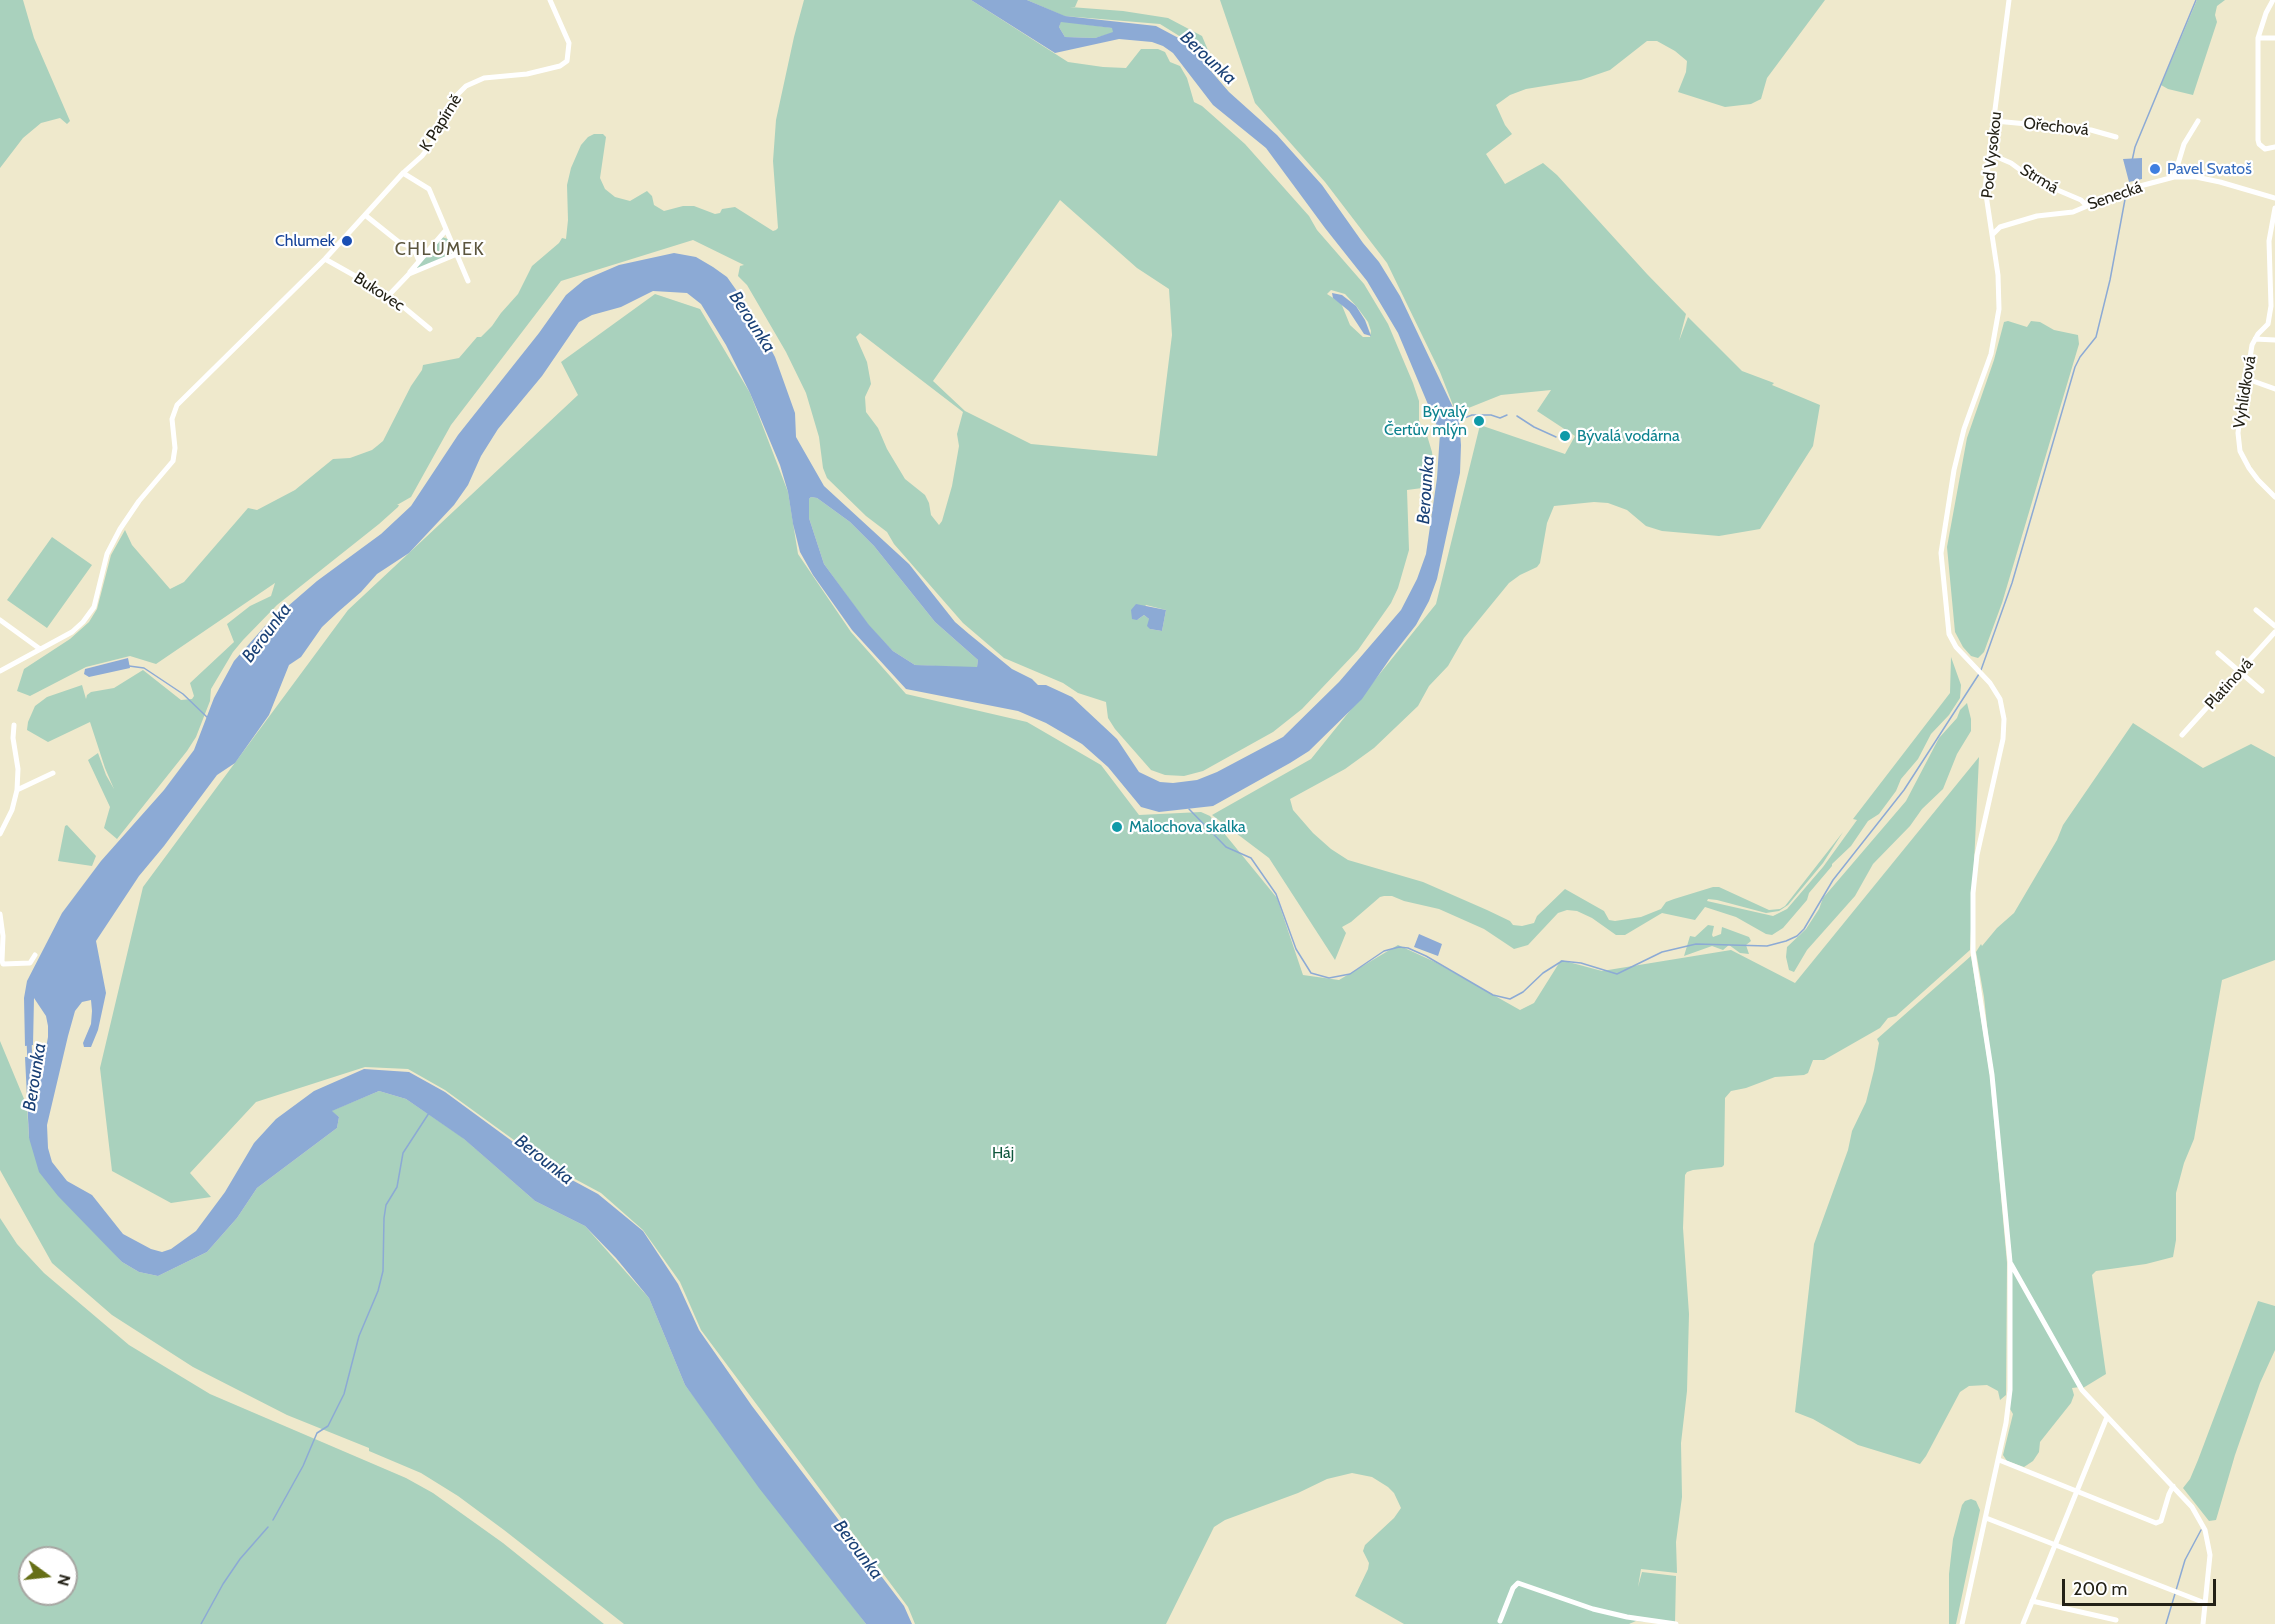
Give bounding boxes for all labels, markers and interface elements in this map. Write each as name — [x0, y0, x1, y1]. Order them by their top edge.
water label: Berounka — [1176, 27, 1240, 89]
street label: K Papírně — [416, 91, 466, 155]
street label: Pod Vysokou — [1978, 111, 2006, 199]
street label: Ořechová — [2022, 114, 2090, 140]
place label: Pavel Svatoš — [2167, 159, 2252, 179]
street label: Strmá — [2016, 160, 2062, 198]
marker: Pavel Svatoš — [2148, 162, 2162, 176]
street label: Senecká — [2085, 178, 2145, 214]
place label: Chlumek — [275, 231, 335, 251]
marker: Chlumek — [340, 234, 354, 248]
district label: CHLUMEK — [395, 239, 485, 261]
street label: Bukovec — [350, 269, 408, 315]
water label: Berounka — [724, 287, 780, 357]
street label: Vyhlídková — [2230, 354, 2260, 430]
place label: Bývalý Čertův mlýn — [1384, 402, 1467, 440]
marker: Bývalý Čertův mlýn — [1472, 414, 1486, 428]
place label: Bývalá vodárna — [1577, 426, 1680, 446]
marker: Bývalá vodárna — [1558, 429, 1572, 443]
water label: Berounka — [1413, 455, 1439, 525]
water label: Berounka — [238, 599, 296, 667]
street label: Platinová — [2201, 654, 2257, 714]
place label: Malochova skalka — [1129, 817, 1246, 837]
marker: Malochova skalka — [1110, 820, 1124, 834]
water label: Berounka — [19, 1041, 51, 1113]
water label: Berounka — [510, 1130, 578, 1190]
park label: Háj — [992, 1143, 1014, 1163]
water label: Berounka — [829, 1516, 887, 1584]
north arrow — [18, 1546, 78, 1606]
scale bar — [2065, 1567, 2220, 1605]
text: N — [53, 1572, 75, 1588]
text: 200 m — [2073, 1578, 2127, 1600]

